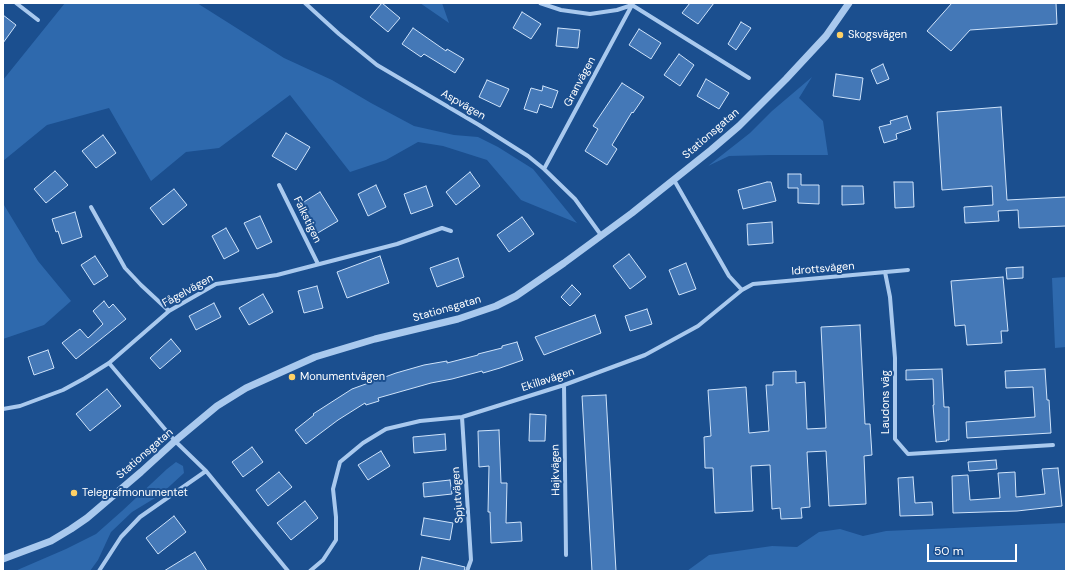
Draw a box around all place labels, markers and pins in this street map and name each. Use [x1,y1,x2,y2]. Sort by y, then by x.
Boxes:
place label: Skogsvägen [848,28,907,42]
marker: Skogsvägen [835,30,845,40]
place label: Monumentvägen [300,370,385,384]
marker: Monumentvägen [287,372,297,382]
place label: Telegrafmonumentet [82,486,188,500]
marker: Telegrafmonumentet [69,488,79,498]

